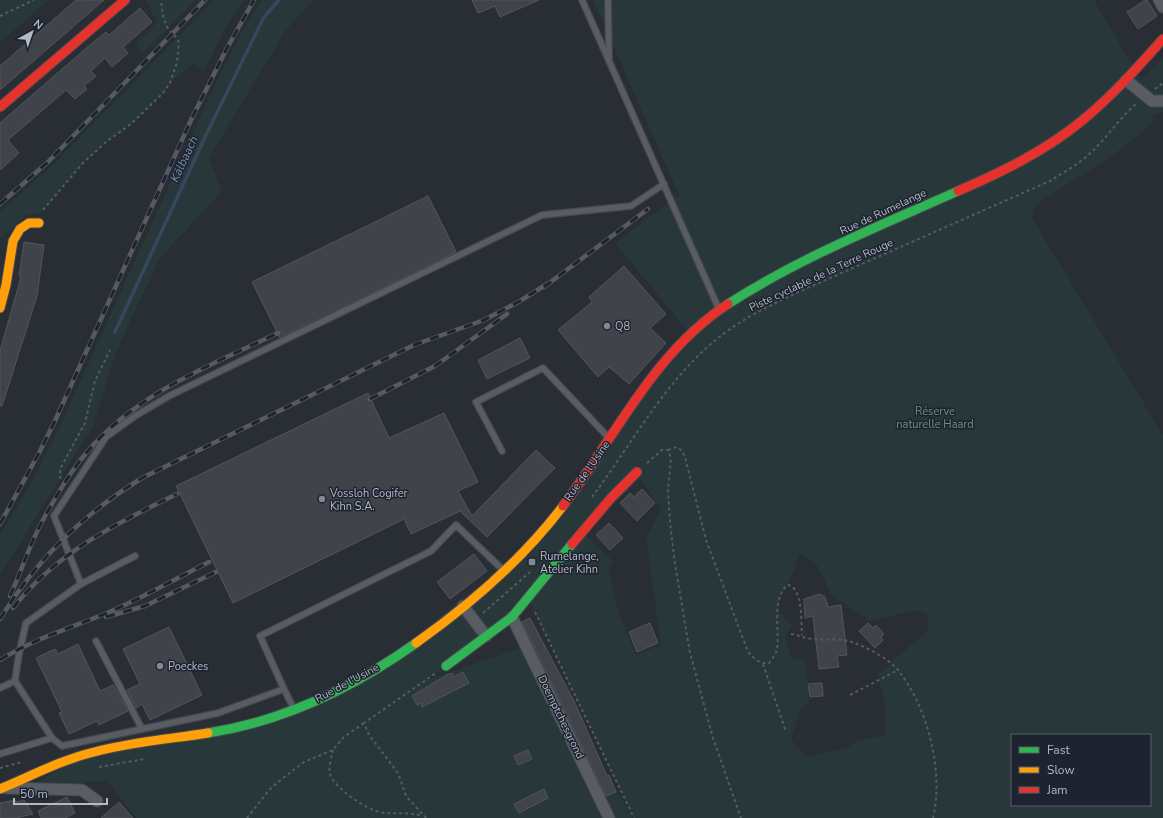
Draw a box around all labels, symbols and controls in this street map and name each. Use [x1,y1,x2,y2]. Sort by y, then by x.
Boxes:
north arrow [12,12,52,52]
text: N [30,16,46,33]
water label: Kälbaach [166,133,202,185]
street label: Rue de Rumelange [837,185,929,239]
street label: Piste cyclable de la Terre Rouge [747,235,896,315]
place label: Q8 [615,319,630,334]
marker: Q8 [602,321,612,331]
park label: Réserve naturelle Haard [896,404,974,432]
street label: Rue de l'Usine [561,438,613,504]
place label: Vossloh Cogifer Kihn S.A. [329,486,408,514]
marker: Vossloh Cogifer Kihn S.A. [317,494,327,504]
place label: Rumelange, Atelier Kihn [540,549,599,577]
marker: Rumelange, Atelier Kihn [527,557,537,567]
place label: Poeckes [168,659,208,674]
street label: Rue de l'Usine [312,660,382,706]
marker: Poeckes [155,661,165,671]
street label: Doemptchesgrond [534,673,588,761]
legend [1011,734,1151,806]
text: Fast [1047,742,1070,758]
text: Slow [1047,762,1075,778]
scale bar [14,780,107,806]
text: Jam [1046,782,1068,798]
text: 50 m [20,786,48,802]

